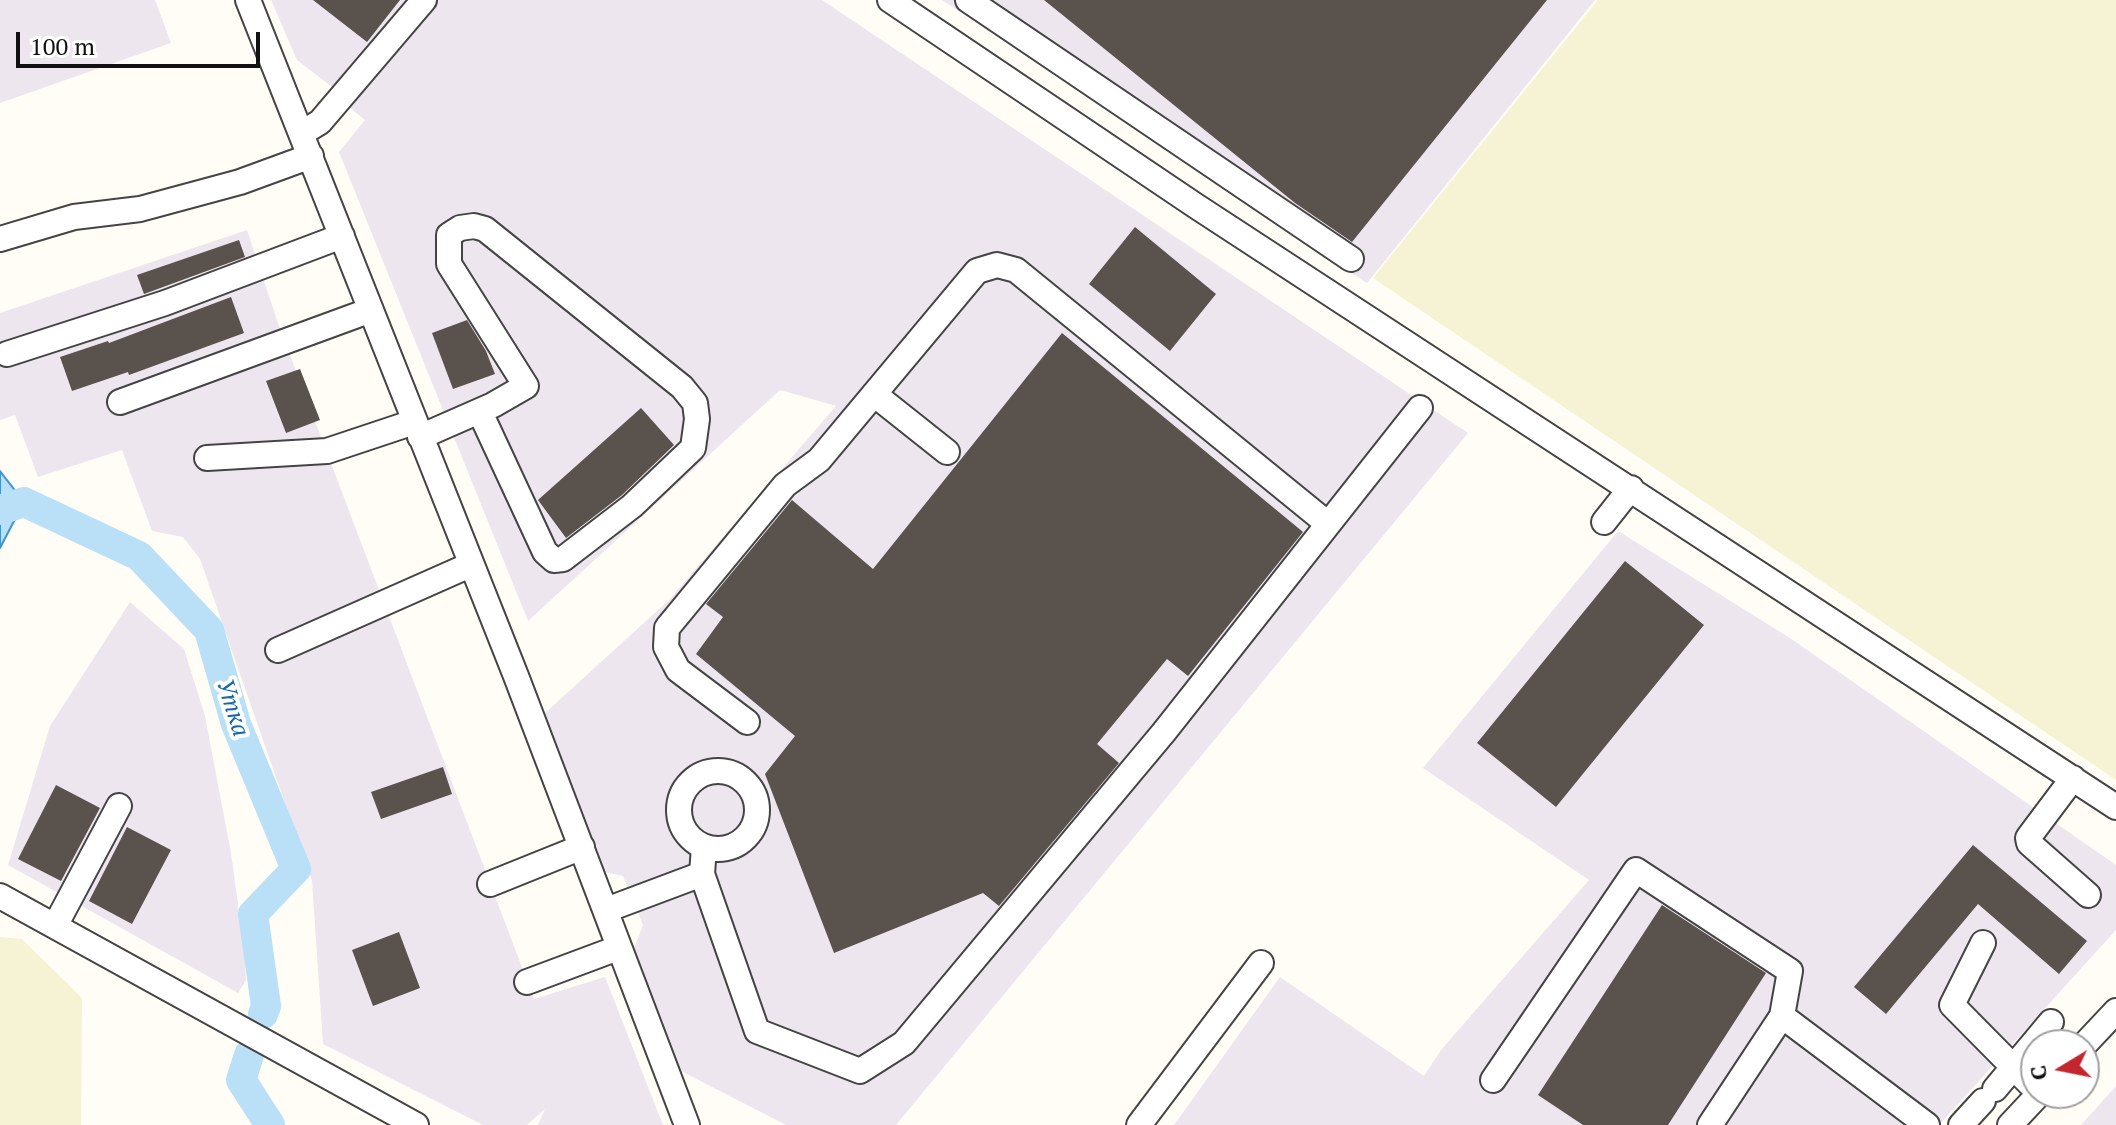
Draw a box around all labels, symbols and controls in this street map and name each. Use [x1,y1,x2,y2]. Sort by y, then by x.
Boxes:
scale bar [20,16,264,66]
text: 100 m [30,30,95,62]
water label: Утка [209,676,255,740]
north arrow [2020,1029,2100,1109]
text: С [2022,1063,2053,1083]

